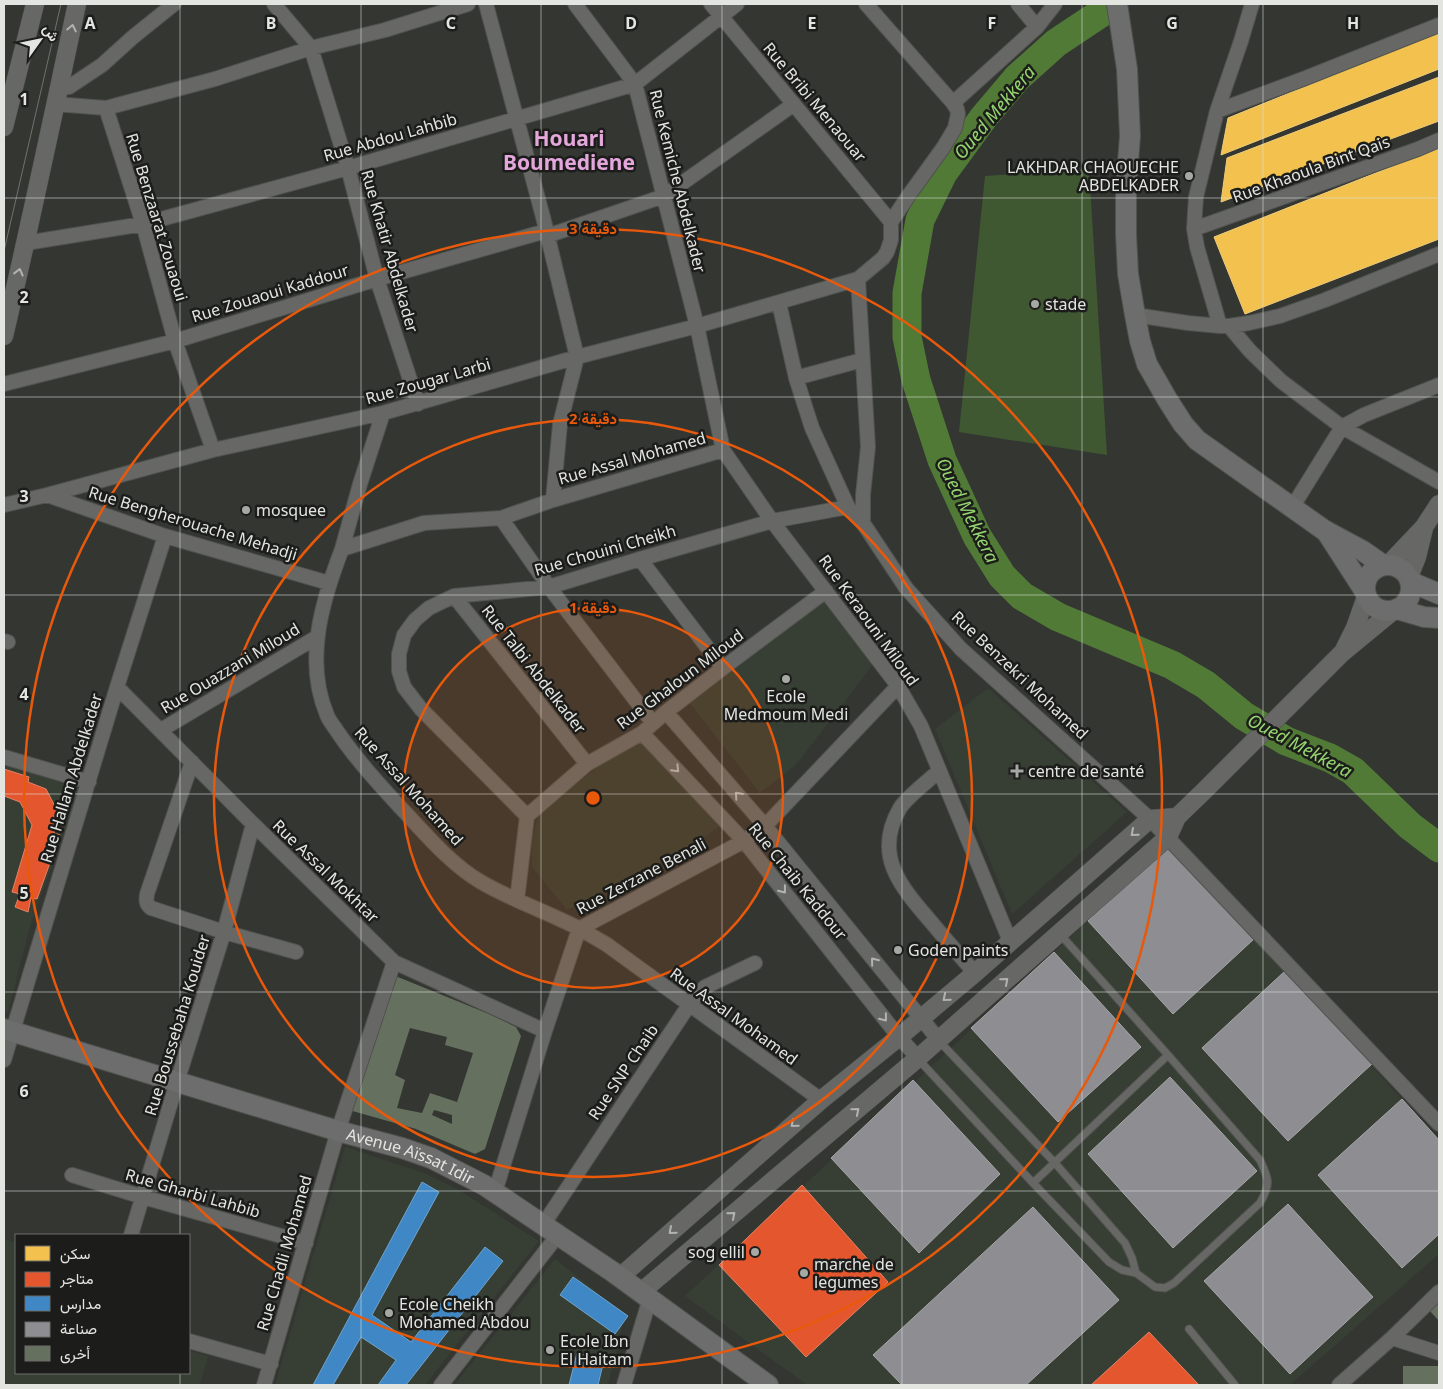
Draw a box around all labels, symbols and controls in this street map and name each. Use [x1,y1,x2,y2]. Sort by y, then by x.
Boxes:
text: A [84,12,96,34]
text: B [266,12,276,34]
text: C [446,12,456,34]
text: D [625,12,637,34]
text: E [808,12,817,34]
text: F [988,12,996,34]
text: G [1166,12,1178,34]
text: H [1347,12,1359,34]
north arrow [15,15,65,65]
text: ش [39,20,64,45]
one-way arrow [66,23,77,32]
street label: Rue Bribi Menaouar [758,38,872,167]
water label: Oued Mekkera [948,60,1040,164]
street label: Rue Kemiche Abdelkader [645,87,711,275]
text: 1 [19,88,29,110]
street label: Rue Abdou Lahbib [321,107,459,167]
district label: Houari Boumediene [503,124,635,176]
street label: Rue Benzaarat Zouaoui [121,130,193,304]
street label: Rue Khaoula Bint Qais [1229,130,1393,208]
place label: LAKHDAR CHAOUECHE ABDELKADER [1007,156,1179,196]
street label: Rue Khatir Abdelkader [356,167,424,335]
marker: LAKHDAR CHAOUECHE ABDELKADER [1183,170,1195,182]
text: 3 دقيقة [569,218,617,238]
street label: Rue Zouaoui Kaddour [189,258,352,327]
one-way arrow [13,267,24,276]
text: 2 [19,286,29,308]
place label: stade [1045,293,1086,315]
marker: stade [1029,298,1041,310]
street label: Rue Zougar Larbi [363,353,493,409]
text: 2 دقيقة [569,408,617,428]
street label: Rue Assal Mohamed [556,426,708,490]
water label: Oued Mekkera [931,453,1005,567]
street label: Rue Bengherouache Mehadji [86,481,300,565]
text: 3 [19,485,29,507]
place label: mosquee [256,499,326,521]
marker: mosquee [240,504,252,516]
street label: Rue Chouini Cheikh [532,519,678,581]
street label: Rue Keraouni Miloud [814,550,924,690]
text: 1 دقيقة [569,597,617,617]
street label: Rue Talbi Abdelkader [477,600,592,738]
street label: Rue Benzekri Mohamed [947,606,1093,744]
street label: Rue Ouazzani Miloud [156,618,304,718]
street label: Rue Ghaloun Miloud [612,624,748,734]
marker: Ecole Medmoum Medi [780,673,792,685]
text: 4 [19,683,29,705]
place label: Ecole Medmoum Medi [724,685,848,725]
street label: Rue Hallam Abdelkader [35,690,107,865]
water label: Oued Mekkera [1244,707,1356,783]
street label: Rue Assal Mohamed [350,722,468,850]
place label: centre de santé [1028,760,1144,782]
one-way arrow [670,763,679,772]
marker: centre de santé [1010,764,1024,778]
centre of rings [584,789,602,807]
one-way arrow [735,791,744,800]
street label: Rue Assal Mokhtar [268,815,384,928]
street label: Rue Chaib Kaddour [744,818,852,945]
one-way arrow [1130,827,1139,836]
street label: Rue Zerzane Benali [572,833,710,919]
text: 5 [19,882,29,904]
one-way arrow [778,884,786,893]
street label: Rue Boussebaha Kouider [139,931,215,1118]
place label: Goden paints [908,939,1009,961]
marker: Goden paints [892,944,904,956]
one-way arrow [871,958,879,967]
street label: Rue Assal Mohamed [666,962,802,1070]
one-way arrow [999,978,1008,987]
one-way arrow [942,992,951,1001]
one-way arrow [878,1012,886,1021]
street label: Rue SNP Chaib [583,1020,663,1124]
text: 6 [19,1080,29,1102]
one-way arrow [850,1108,859,1116]
one-way arrow [790,1118,799,1127]
street label: Avenue Aïssat Idir [344,1123,479,1190]
street label: Rue Gharbi Lahbib [123,1163,263,1223]
street label: Rue Chadli Mohamed [251,1173,317,1333]
one-way arrow [726,1212,735,1221]
one-way arrow [668,1225,677,1234]
legend [15,1234,190,1374]
place label: sog ellil [688,1241,745,1263]
text: سكن [60,1243,90,1264]
marker: sog ellil [749,1246,761,1258]
place label: marche de legumes [814,1253,894,1293]
marker: marche de legumes [798,1267,810,1279]
text: متاجر [59,1268,94,1288]
text: مدارس [60,1293,101,1314]
place label: Ecole Cheikh Mohamed Abdou [399,1293,530,1333]
marker: Ecole Cheikh Mohamed Abdou [383,1307,395,1319]
text: صناعة [60,1318,97,1338]
place label: Ecole Ibn El Haitam [560,1330,632,1370]
text: أخرى [60,1343,90,1364]
marker: Ecole Ibn El Haitam [544,1344,556,1356]

